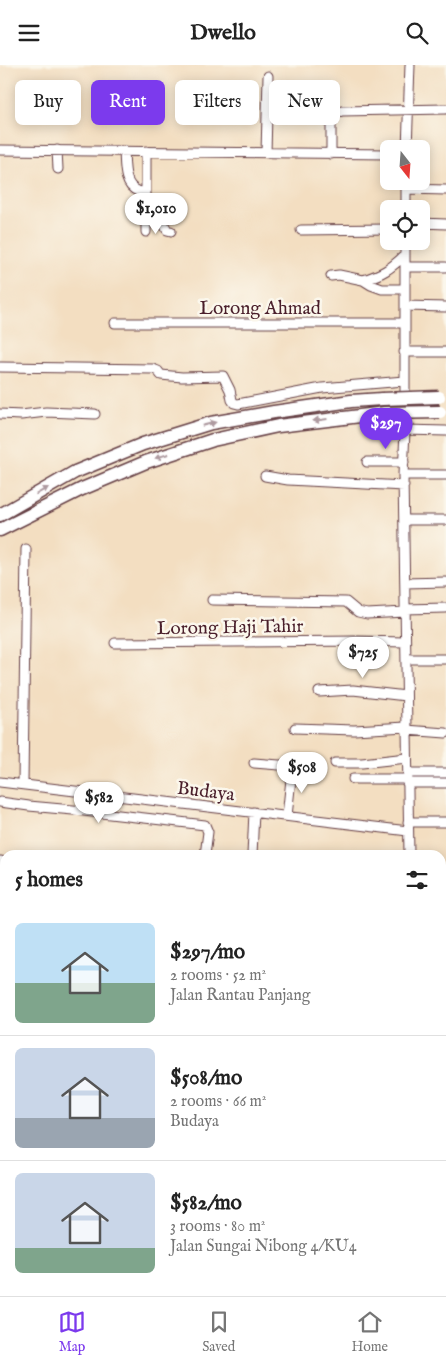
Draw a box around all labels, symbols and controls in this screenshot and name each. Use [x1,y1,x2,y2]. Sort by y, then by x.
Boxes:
icon: menu [15,19,43,47]
text: Dwello [190,19,256,47]
icon: search [403,19,431,47]
chip: Buy [15,80,81,125]
chip: Rent [91,80,165,125]
chip: Filters [175,80,259,125]
chip: New [269,80,340,125]
north arrow [380,140,430,190]
map controls [380,140,430,250]
pin: $1,010 [115,193,197,235]
text: $1,010 [136,199,176,219]
button: locate [380,200,430,250]
street label: Lorong Ahmad [199,297,322,321]
pin: $297 [356,407,416,450]
text: $297 [371,414,401,434]
one-way arrow [311,417,327,425]
one-way arrow [201,420,216,428]
one-way arrow [154,453,169,461]
one-way arrow [35,487,50,495]
street label: Lorong Haji Tahir [157,615,304,641]
pin: $725 [333,637,393,679]
text: $725 [348,643,378,663]
pin: $508 [272,751,332,794]
text: $508 [288,758,316,778]
street label: Budaya [176,777,237,808]
pin: $582 [69,781,129,824]
text: $582 [85,788,113,808]
icon: filters [403,866,431,894]
text: 5 homes [15,867,83,894]
text: $297/mo [170,939,245,966]
icon: home [55,943,115,1003]
text: 2 rooms · 52 m² [170,966,266,986]
text: Jalan Rantau Panjang [170,986,310,1006]
text: $508/mo [170,1065,242,1092]
icon: home [55,1068,115,1128]
text: 2 rooms · 66 m² [170,1092,266,1112]
text: Budaya [170,1112,219,1132]
text: $582/mo [170,1190,242,1217]
icon: home [55,1193,115,1253]
text: 3 rooms · 80 m² [170,1217,266,1237]
text: Jalan Sungai Nibong 4/KU4 [170,1237,357,1257]
tab: Map [58,1308,86,1356]
tab: Saved [202,1308,235,1356]
tab: Home [351,1308,388,1356]

